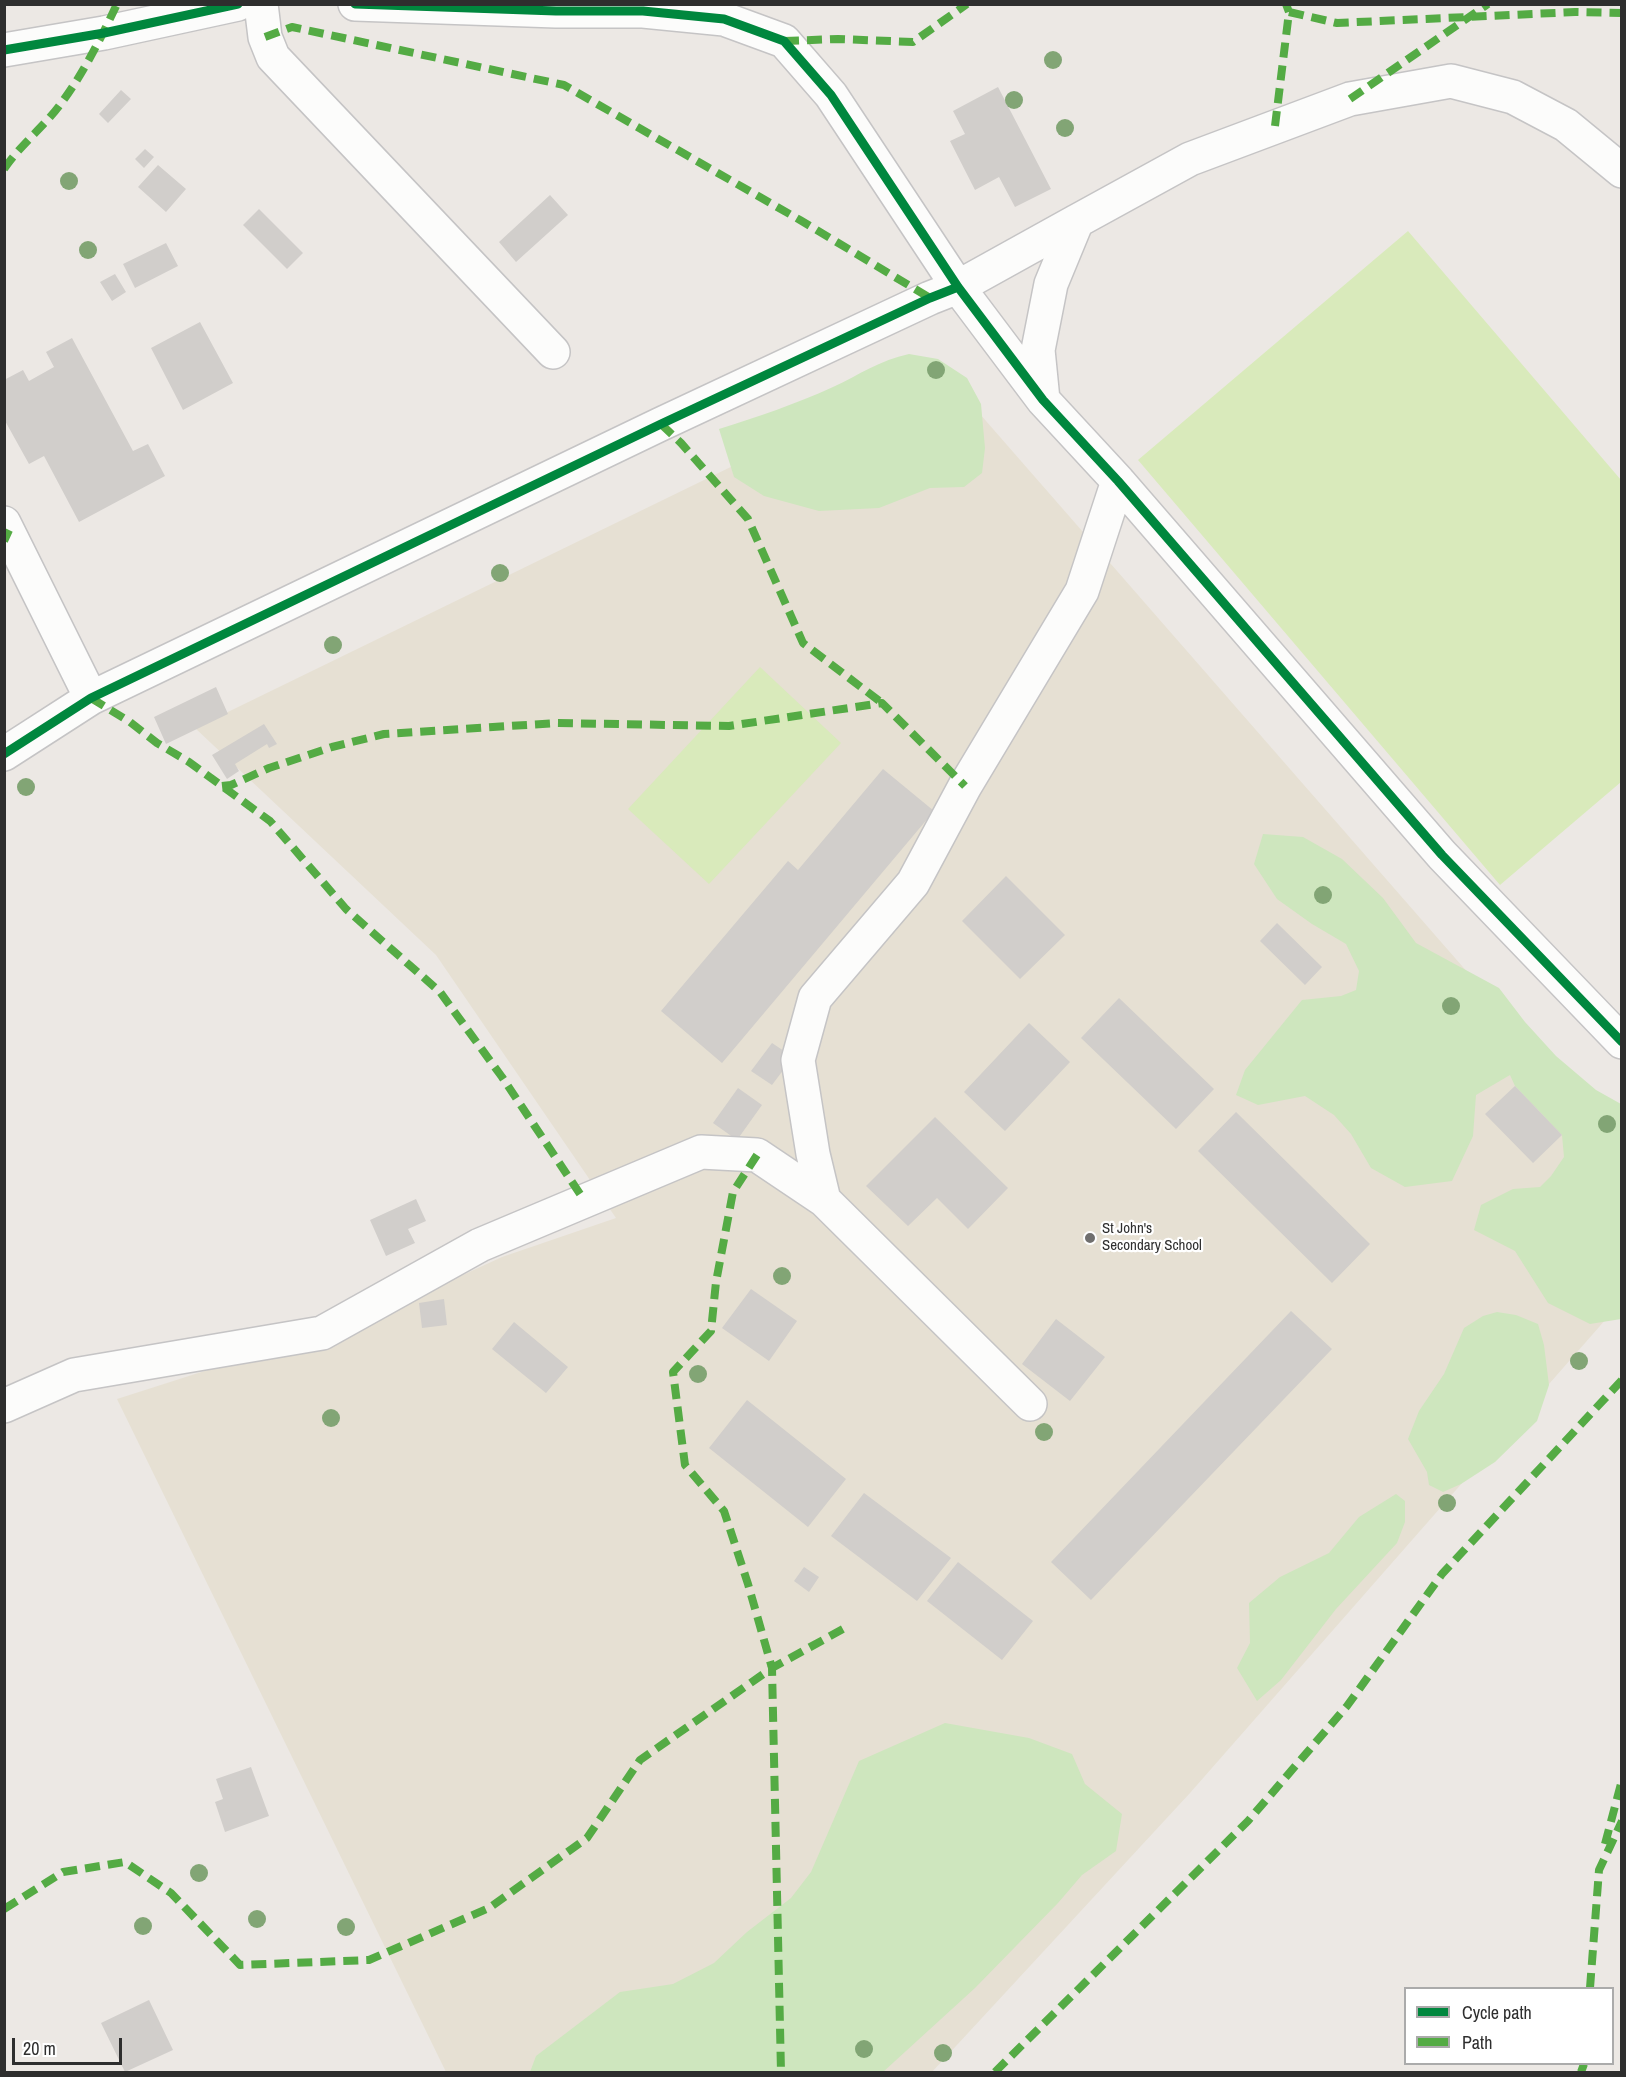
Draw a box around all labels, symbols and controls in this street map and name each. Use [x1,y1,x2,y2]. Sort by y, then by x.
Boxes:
place label: St John's Secondary School [1102,1220,1202,1255]
marker: St John's Secondary School [1083,1231,1097,1245]
legend [1404,1987,1614,2065]
text: Cycle path [1462,2000,1532,2025]
scale bar [15,2026,124,2064]
text: Path [1462,2030,1492,2055]
text: 20 m [23,2036,56,2061]

